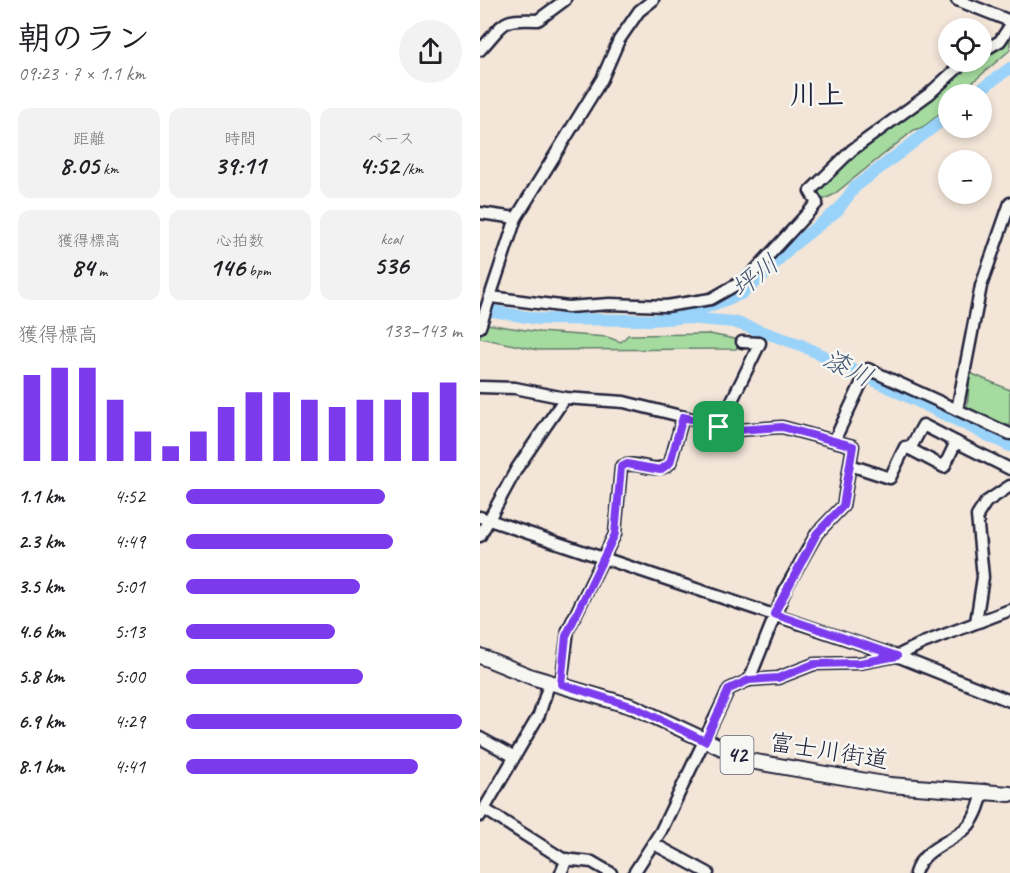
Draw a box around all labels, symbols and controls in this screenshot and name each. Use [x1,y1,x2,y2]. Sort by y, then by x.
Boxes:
text: 朝のラン [18,17,150,59]
map controls [938,18,992,204]
button: locate [938,18,992,72]
button: share [399,20,462,83]
text: 09:23 · 7 × 1.1 km [18,61,145,86]
district label: 川上 [790,78,844,112]
button: + [938,84,992,138]
text: 距離 [73,129,105,149]
text: 時間 [224,129,256,149]
text: ペース [367,129,415,149]
text: 8.05 [59,149,99,182]
text: 39:11 [214,149,266,182]
text: 4:52 [359,149,399,182]
button: − [938,150,992,204]
text: km [99,159,119,179]
text: /km [399,159,423,179]
text: kcal [380,229,402,249]
text: 獲得標高 [57,231,121,251]
text: 心拍数 [216,231,264,251]
water label: 坪川 [724,247,786,305]
text: 536 [373,249,409,282]
text: 84 [71,251,94,284]
text: 146 [209,251,245,284]
text: m [94,261,107,281]
text: bpm [245,261,271,281]
text: 133–143 m [383,318,462,343]
text: 獲得標高 [18,322,98,347]
water label: 漆川 [817,342,879,394]
pin [693,401,744,452]
icon: arrive [702,410,735,443]
text: 1.1 km [18,484,65,509]
text: 4:52 [114,484,145,509]
text: 2.3 km [18,529,65,554]
text: 4:49 [114,529,145,554]
text: 3.5 km [18,574,64,599]
text: 5:01 [114,574,145,599]
text: 4.6 km [18,619,65,644]
text: 5:13 [114,619,145,644]
text: 5.8 km [18,664,64,689]
text: 5:00 [114,664,145,689]
text: 6.9 km [18,709,65,734]
text: 4:29 [114,709,145,734]
street label: 富士川街道 [767,727,891,775]
road number: 42 [720,736,754,774]
text: 8.1 km [18,754,65,779]
text: 4:41 [114,754,145,779]

